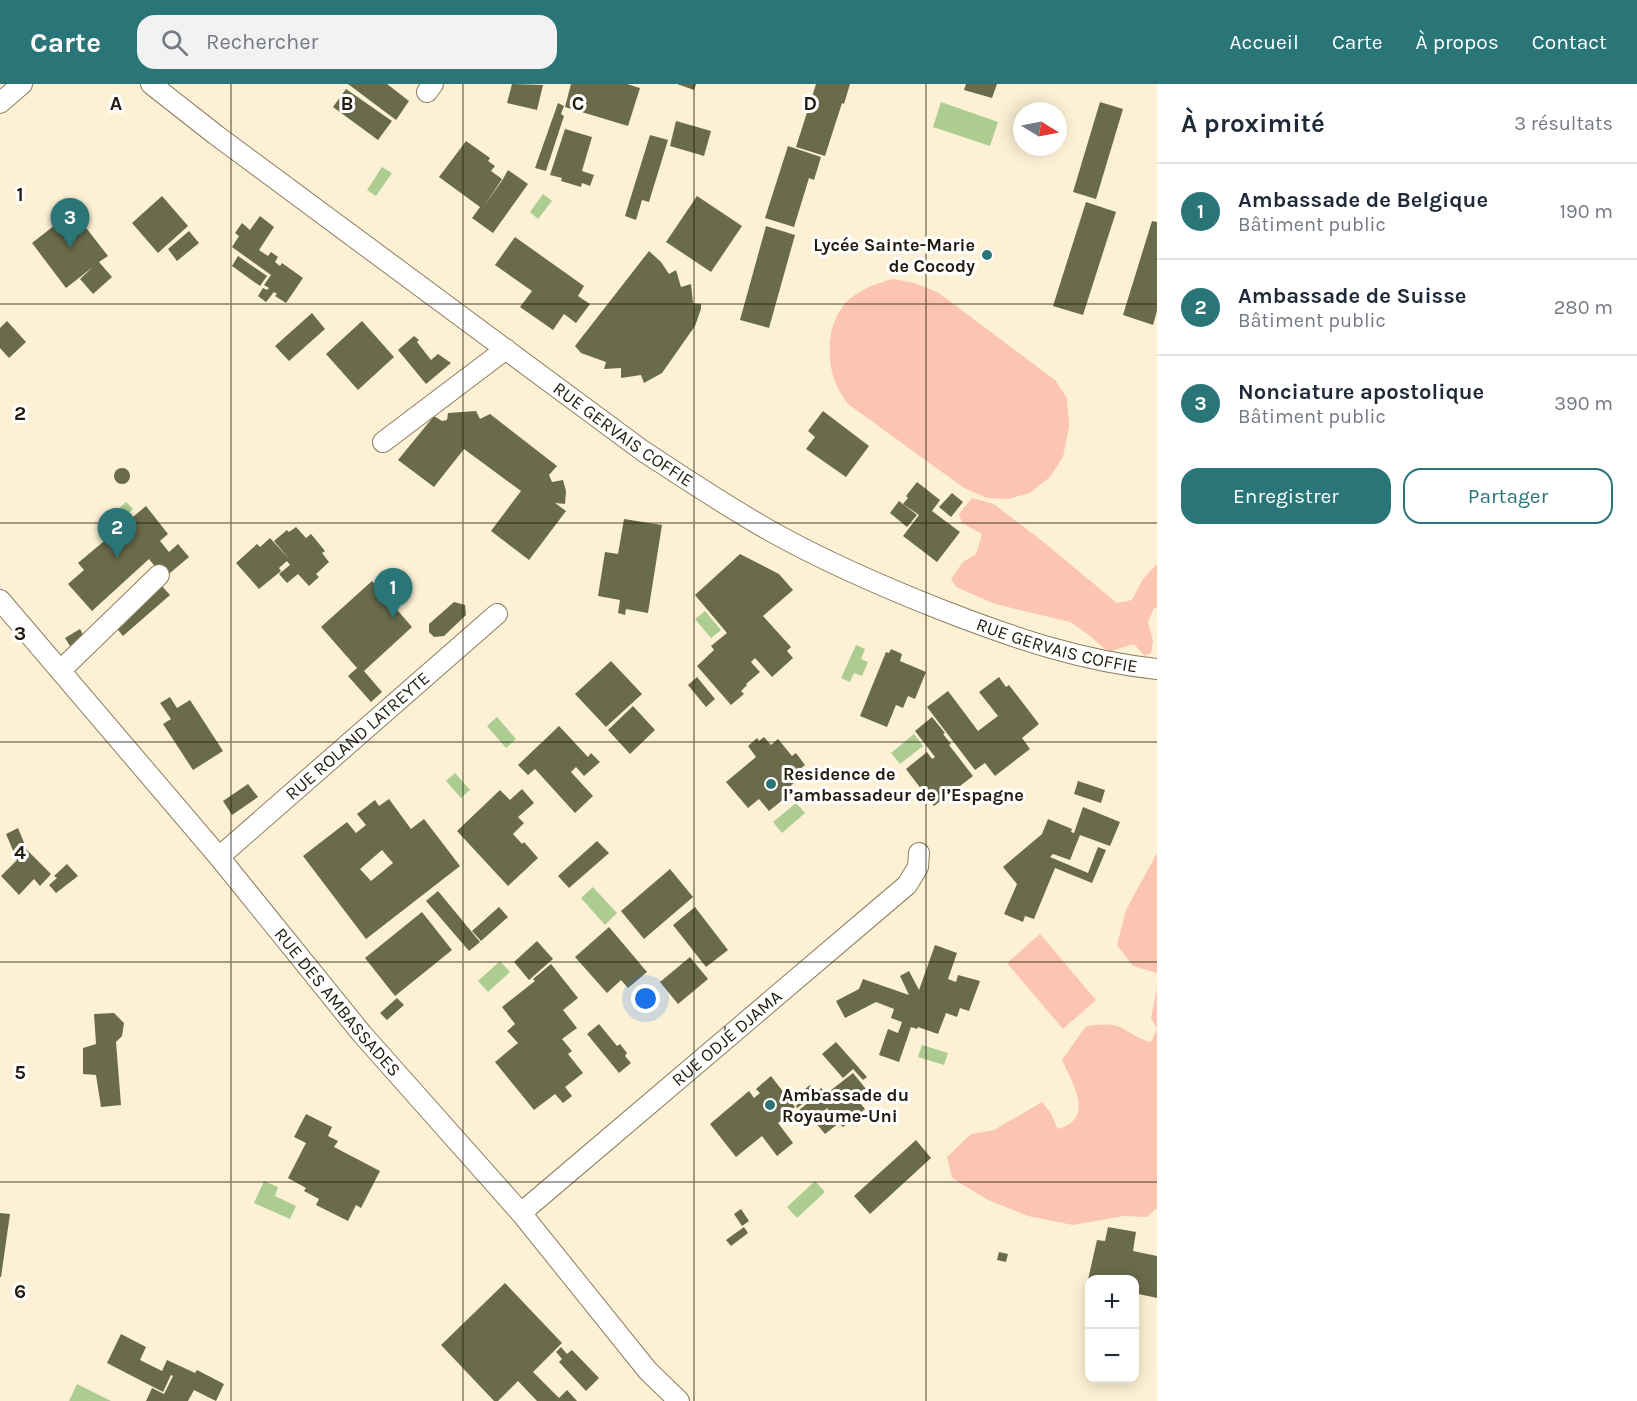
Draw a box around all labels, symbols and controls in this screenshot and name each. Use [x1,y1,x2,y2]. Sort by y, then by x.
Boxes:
search box [137,15,557,69]
text: Carte [30,26,101,59]
icon: search [158,26,191,59]
text: Rechercher [206,29,319,55]
text: Accueil [1230,30,1299,54]
text: Carte [1332,30,1383,54]
text: À propos [1416,30,1499,54]
text: Contact [1532,30,1607,54]
text: A [110,92,123,115]
text: B [341,92,353,115]
text: C [572,92,584,115]
text: D [803,92,817,115]
north arrow [1013,102,1067,156]
text: À proximité [1181,108,1325,139]
text: 3 résultats [1514,112,1613,135]
text: 1 [16,183,24,206]
text: Ambassade de Belgique [1238,187,1488,213]
pin: 3 [50,198,90,248]
text: 1 [1197,200,1204,223]
text: 190 m [1559,200,1613,223]
text: Bâtiment public [1238,213,1386,236]
place label: Lycée Sainte-Marie de Cocody [813,234,975,277]
marker: Lycée Sainte-Marie de Cocody [980,248,994,262]
text: Ambassade de Suisse [1238,283,1466,309]
text: 2 [1194,296,1207,319]
text: 280 m [1554,296,1613,319]
text: Bâtiment public [1238,309,1386,332]
street label: RUE GERVAIS COFFIE [549,377,697,492]
text: Nonciature apostolique [1238,379,1484,405]
text: 3 [1194,392,1207,415]
text: 390 m [1554,392,1613,415]
text: 2 [14,402,26,425]
text: Bâtiment public [1238,405,1386,428]
button: Enregistrer [1181,468,1391,524]
button: Partager [1403,468,1613,524]
pin: 2 [98,508,136,558]
pin: 1 [374,568,412,618]
street label: RUE GERVAIS COFFIE [973,613,1139,677]
text: 3 [14,622,26,645]
street label: RUE ROLAND LATREYTE [281,667,434,805]
place label: Residence de l’ambassadeur de l’Espagne [783,763,1024,806]
marker: Residence de l’ambassadeur de l’Espagne [764,777,778,791]
text: 4 [14,841,26,864]
street label: RUE DES AMBASSADES [270,923,405,1081]
your location [631,984,660,1013]
street label: RUE ODJÉ DJAMA [667,985,786,1091]
text: 5 [14,1061,26,1084]
place label: Ambassade du Royaume-Uni [782,1084,909,1127]
marker: Ambassade du Royaume-Uni [763,1098,777,1112]
map controls [1085,1275,1139,1383]
button: + [1085,1275,1139,1329]
text: 6 [14,1280,26,1303]
button: − [1085,1329,1139,1383]

